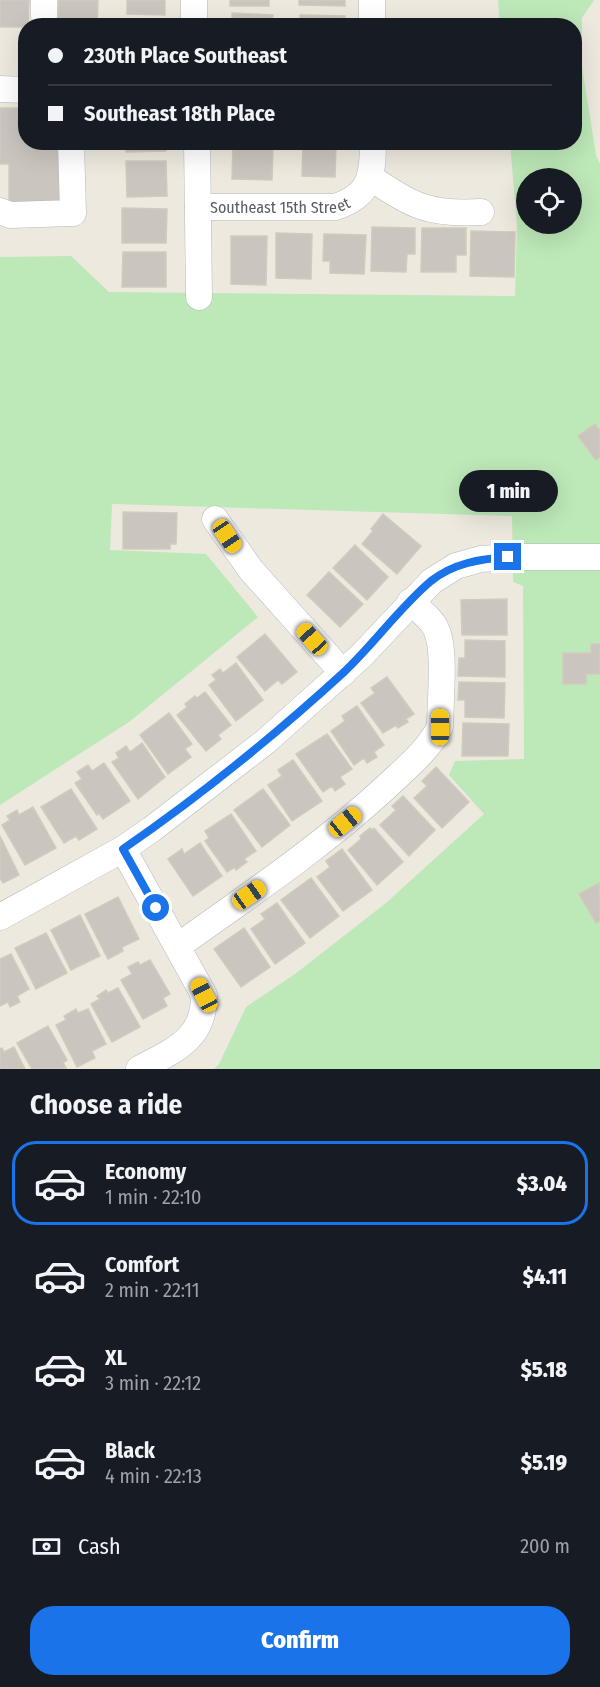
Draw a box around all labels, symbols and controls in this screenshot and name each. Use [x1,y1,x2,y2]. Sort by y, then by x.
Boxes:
text: 230th Place Southeast [84,42,287,69]
text: Southeast 18th Place [84,100,275,127]
map controls [516,168,582,234]
button: locate [516,168,582,234]
street label: Southeast 15th Street [210,193,354,217]
callout: 1 min [458,470,558,512]
text: 1 min [487,479,530,503]
car [209,516,245,556]
route end [494,543,521,570]
car [293,620,331,658]
car [431,709,449,745]
car [325,804,365,840]
car [229,877,269,913]
route start [142,894,169,921]
car [188,975,220,1015]
text: Choose a ride [30,1089,182,1121]
icon: car [33,1156,87,1210]
text: Economy [105,1158,186,1185]
text: $3.04 [517,1170,567,1197]
text: 1 min · 22:10 [105,1185,201,1209]
icon: car [33,1249,87,1303]
text: Comfort [105,1251,179,1278]
text: $4.11 [523,1263,567,1290]
text: 2 min · 22:11 [105,1278,200,1302]
icon: car [33,1342,87,1396]
text: XL [105,1344,127,1371]
text: $5.18 [521,1356,567,1383]
text: 3 min · 22:12 [105,1371,201,1395]
icon: car [33,1435,87,1489]
text: Black [105,1437,155,1464]
text: $5.19 [521,1449,567,1476]
text: 4 min · 22:13 [105,1464,202,1488]
icon: cash [30,1530,63,1563]
text: Cash [78,1533,121,1560]
text: 200 m [520,1534,570,1558]
button: Confirm [30,1606,570,1675]

